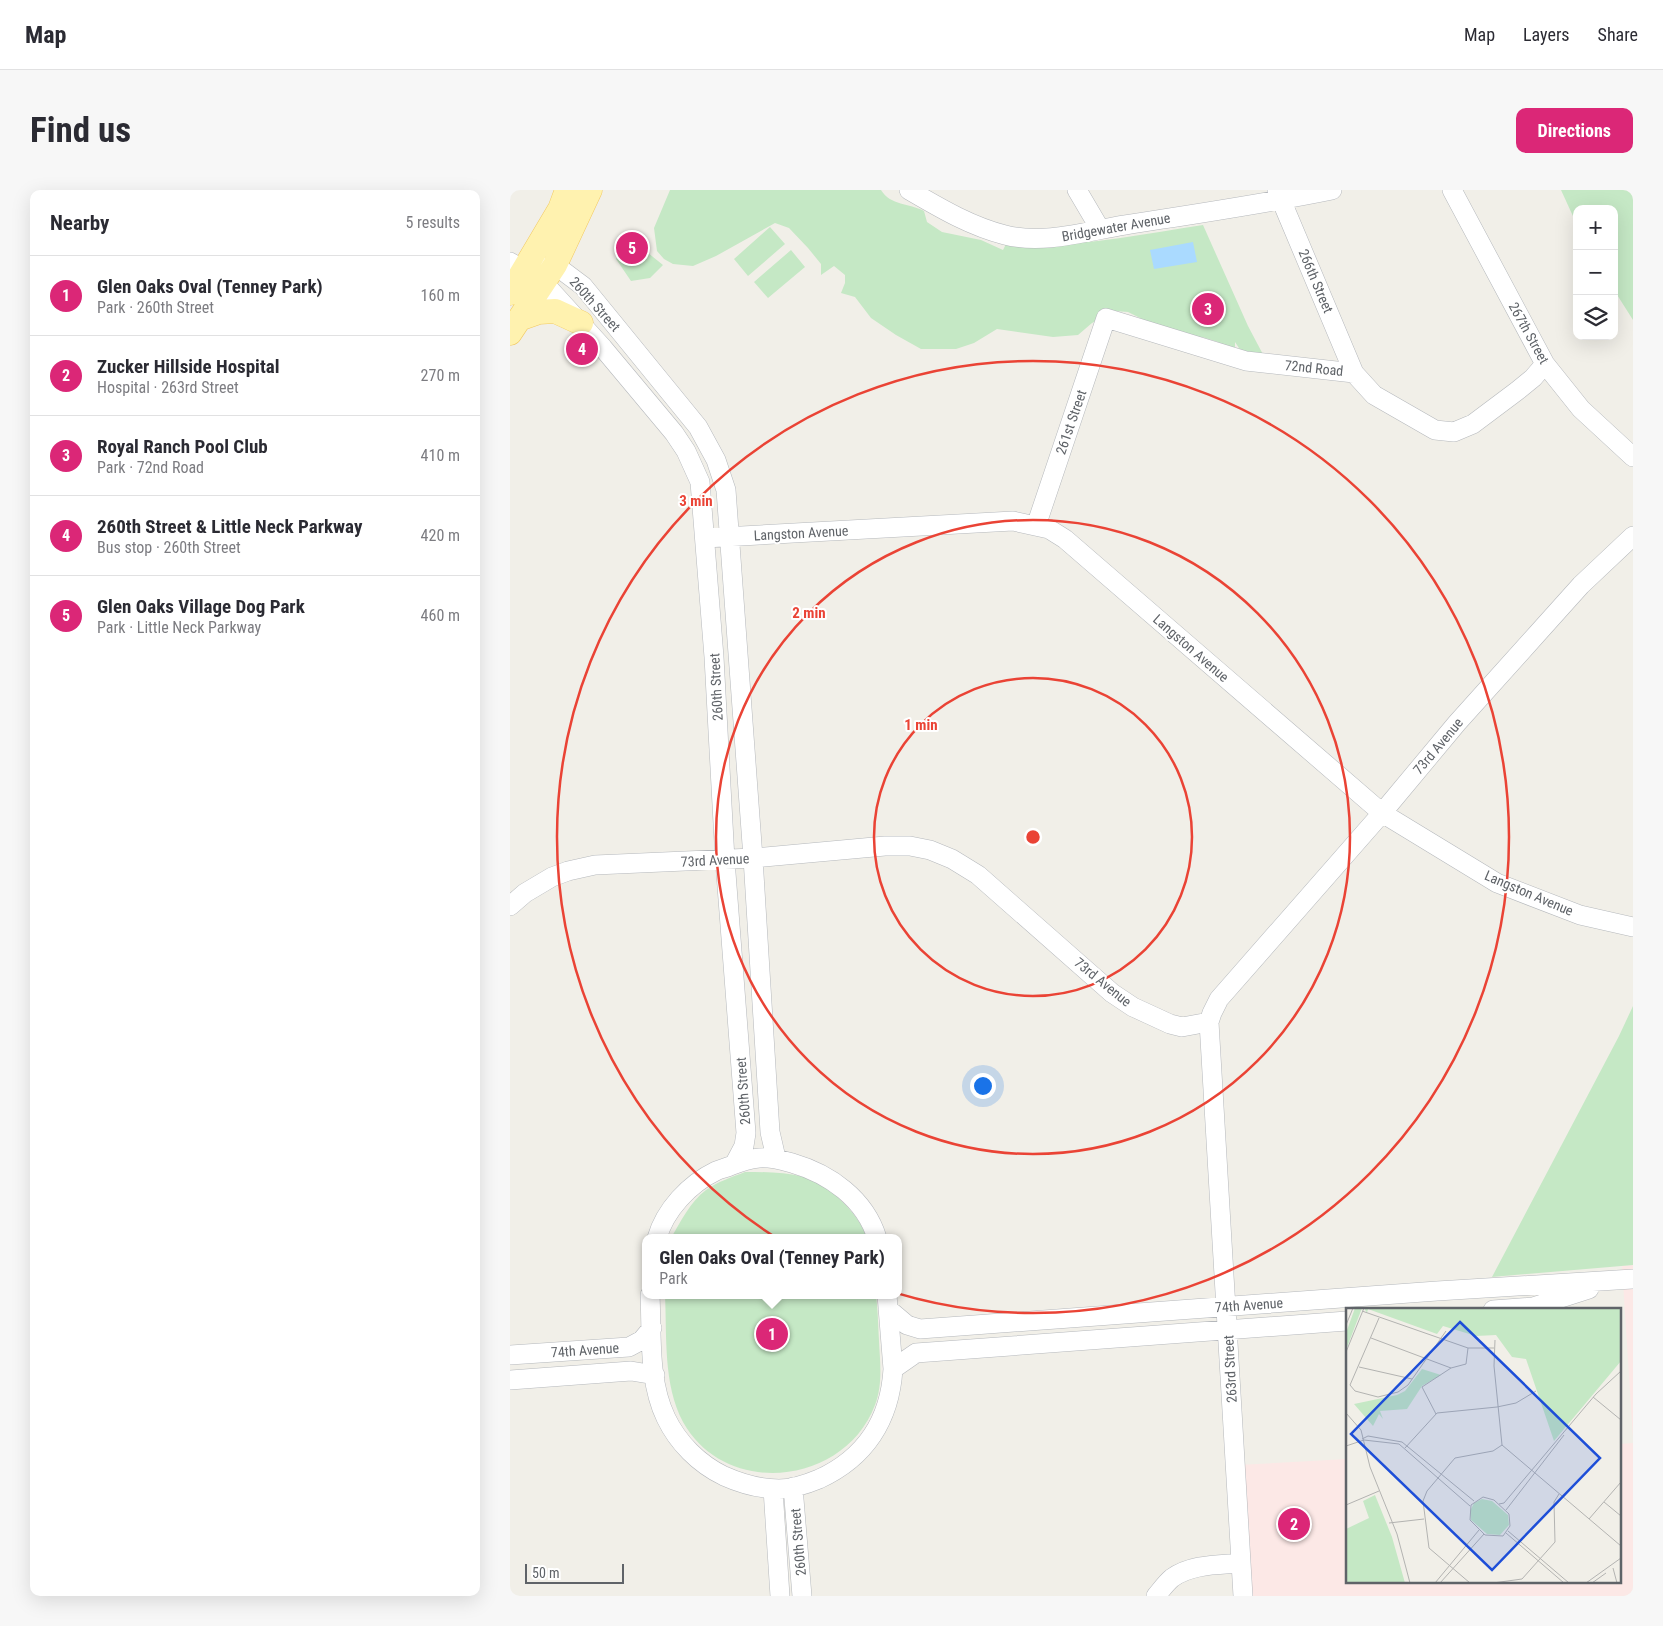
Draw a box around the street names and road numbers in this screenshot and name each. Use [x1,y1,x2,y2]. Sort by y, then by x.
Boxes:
street label: Bridgewater Avenue [1061,210,1172,244]
street label: 266th Street [1295,247,1337,315]
street label: 260th Street [566,274,624,334]
street label: 267th Street [1506,300,1552,366]
street label: 72nd Road [1284,357,1344,379]
street label: 261st Street [1052,388,1090,456]
street label: Langston Avenue [753,523,849,543]
street label: Langston Avenue [1150,611,1232,685]
street label: 260th Street [706,653,726,721]
street label: 73rd Avenue [1410,714,1466,777]
street label: 73rd Avenue [680,850,750,870]
street label: Langston Avenue [1482,867,1576,919]
street label: 73rd Avenue [1071,954,1135,1010]
street label: 260th Street [733,1057,753,1125]
street label: 74th Avenue [1214,1295,1284,1315]
street label: 263rd Street [1220,1335,1240,1403]
street label: 74th Avenue [550,1340,620,1360]
street label: 260th Street [787,1508,809,1576]

